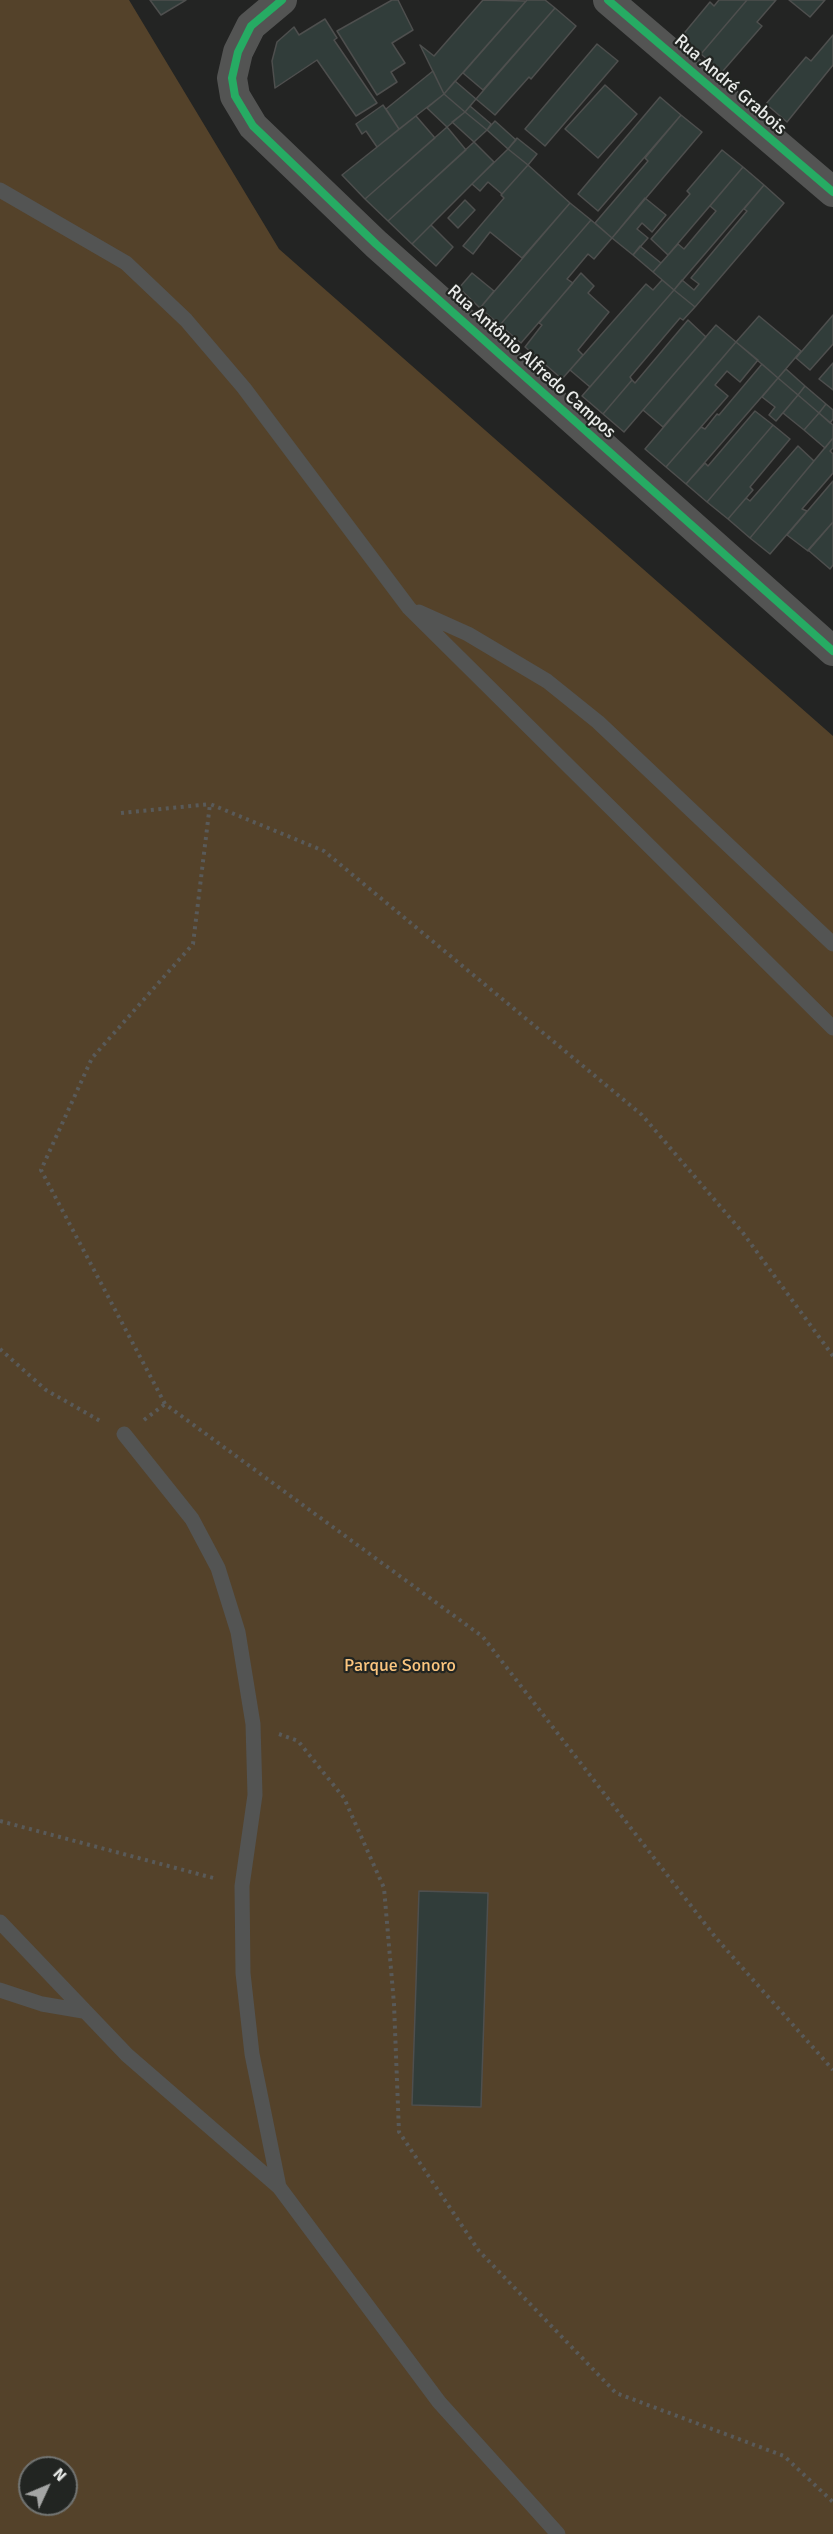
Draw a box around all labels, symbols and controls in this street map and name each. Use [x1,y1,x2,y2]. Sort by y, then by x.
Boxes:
street label: Rua André Grabois [669,30,791,140]
street label: Rua Antônio Alfredo Campos [442,281,620,443]
park label: Parque Sonoro [344,1655,456,1677]
north arrow [18,2456,78,2516]
text: N [48,2464,71,2486]

